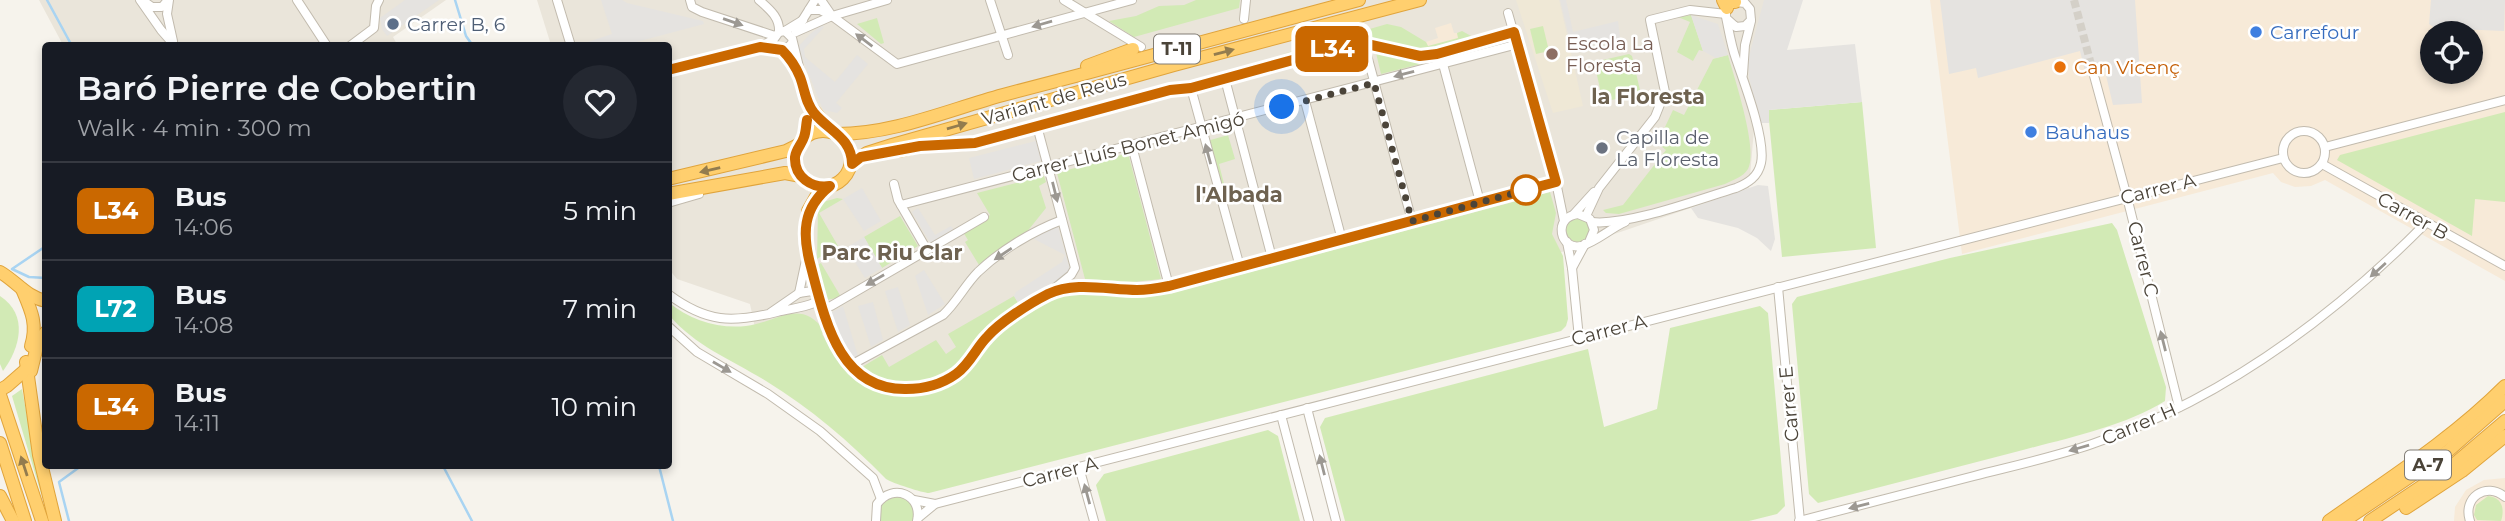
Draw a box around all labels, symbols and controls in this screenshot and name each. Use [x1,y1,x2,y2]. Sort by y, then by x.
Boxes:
place label: Carrer B, 6 [407,13,505,36]
marker: Carrer B, 6 [385,16,401,32]
one-way arrow [723,17,744,28]
one-way arrow [1031,20,1052,30]
place label: Carrefour [2270,21,2359,44]
map controls [2420,21,2483,84]
button: locate [2420,21,2483,84]
marker: Carrefour [2248,24,2264,40]
line badge: L34 [1292,26,1372,72]
place label: Escola La Floresta [1566,32,1654,77]
one-way arrow [855,33,874,47]
road number: T-11 [1154,34,1200,64]
text: L34 [1309,34,1355,63]
one-way arrow [1213,46,1235,57]
marker: Escola La Floresta [1544,46,1560,62]
place label: Can Vicenç [2074,56,2180,79]
marker: Can Vicenç [2052,59,2068,75]
button: heart [563,65,637,139]
street label: Variant de Reus [979,67,1129,131]
text: Baró Pierre de Cobertin [77,68,477,108]
one-way arrow [1394,70,1415,80]
district label: la Floresta [1591,84,1705,109]
your location [1264,89,1299,124]
street label: Carrer Lluís Bonet Amigó [1009,107,1247,187]
text: Walk · 4 min · 300 m [77,114,312,142]
one-way arrow [947,121,968,131]
place label: Bauhaus [2045,121,2129,144]
marker: Bauhaus [2023,124,2039,140]
place label: Capilla de La Floresta [1616,126,1719,171]
marker: Capilla de La Floresta [1594,140,1610,156]
one-way arrow [1203,143,1213,164]
one-way arrow [699,164,721,175]
street label: Carrer A [2118,168,2199,209]
unlabelled marker [1511,175,1541,205]
text: Bus [175,181,227,213]
one-way arrow [1050,181,1061,203]
district label: l'Albada [1195,182,1283,207]
street label: Carrer B [2373,187,2453,245]
text: 5 min [563,195,637,227]
text: L34 [93,196,138,225]
text: 14:06 [175,213,233,241]
street label: Carrer C [2123,219,2163,299]
district label: Parc Riu Clar [822,240,962,265]
one-way arrow [994,247,1013,260]
one-way arrow [2369,262,2386,278]
one-way arrow [865,274,884,286]
text: Bus [175,279,227,311]
text: 7 min [563,293,637,325]
text: L72 [94,294,137,323]
street label: Carrer A [1569,309,1650,350]
text: 14:08 [175,311,233,339]
one-way arrow [2157,329,2168,351]
one-way arrow [713,361,732,374]
street label: Carrer E [1774,365,1804,443]
text: Bus [175,377,227,409]
text: 10 min [551,391,637,423]
text: L34 [93,392,138,421]
street label: Carrer H [2098,398,2180,450]
text: 14:11 [175,409,220,437]
one-way arrow [2068,443,2089,453]
road number: A-7 [2405,450,2451,480]
street label: Carrer A [1020,451,1101,492]
one-way arrow [1316,454,1326,475]
one-way arrow [18,455,29,476]
one-way arrow [1081,483,1091,504]
one-way arrow [1848,501,1870,512]

